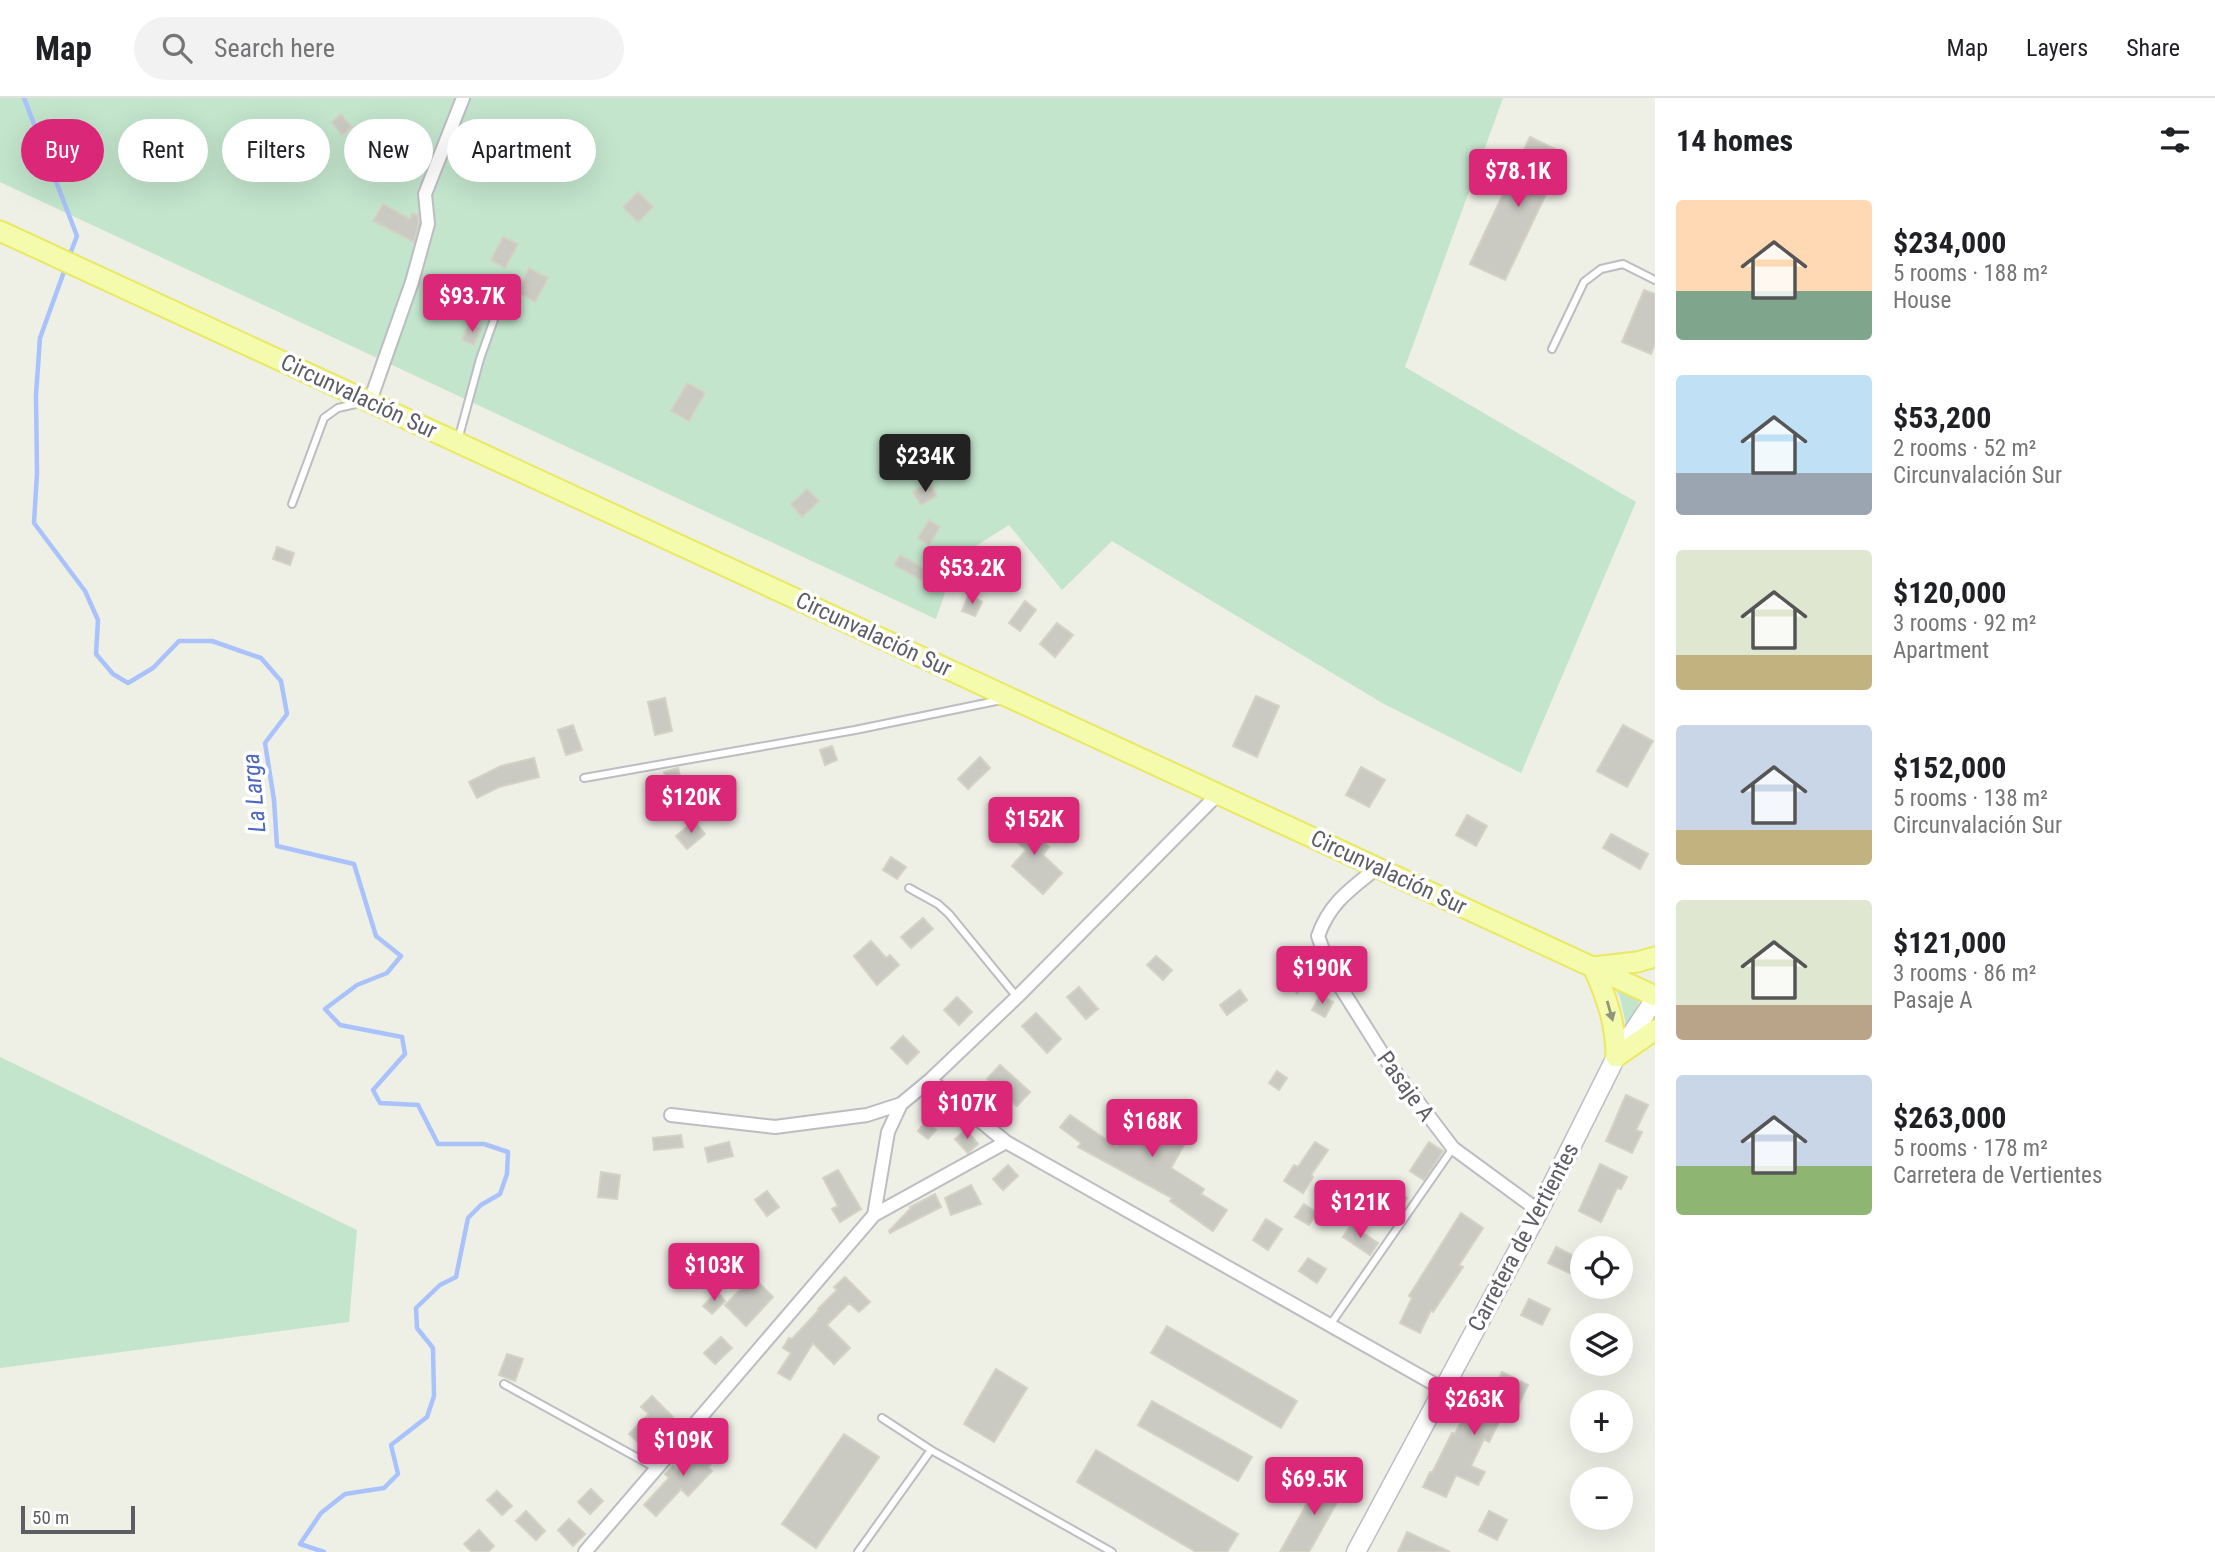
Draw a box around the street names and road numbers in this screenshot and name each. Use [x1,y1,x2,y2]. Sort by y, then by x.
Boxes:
street label: Circunvalación Sur [277,349,441,444]
street label: Circunvalación Sur [792,587,956,682]
street label: Circunvalación Sur [1307,825,1471,920]
street label: Pasaje A [1371,1046,1440,1126]
street label: Carretera de Vertientes [1462,1138,1585,1336]

